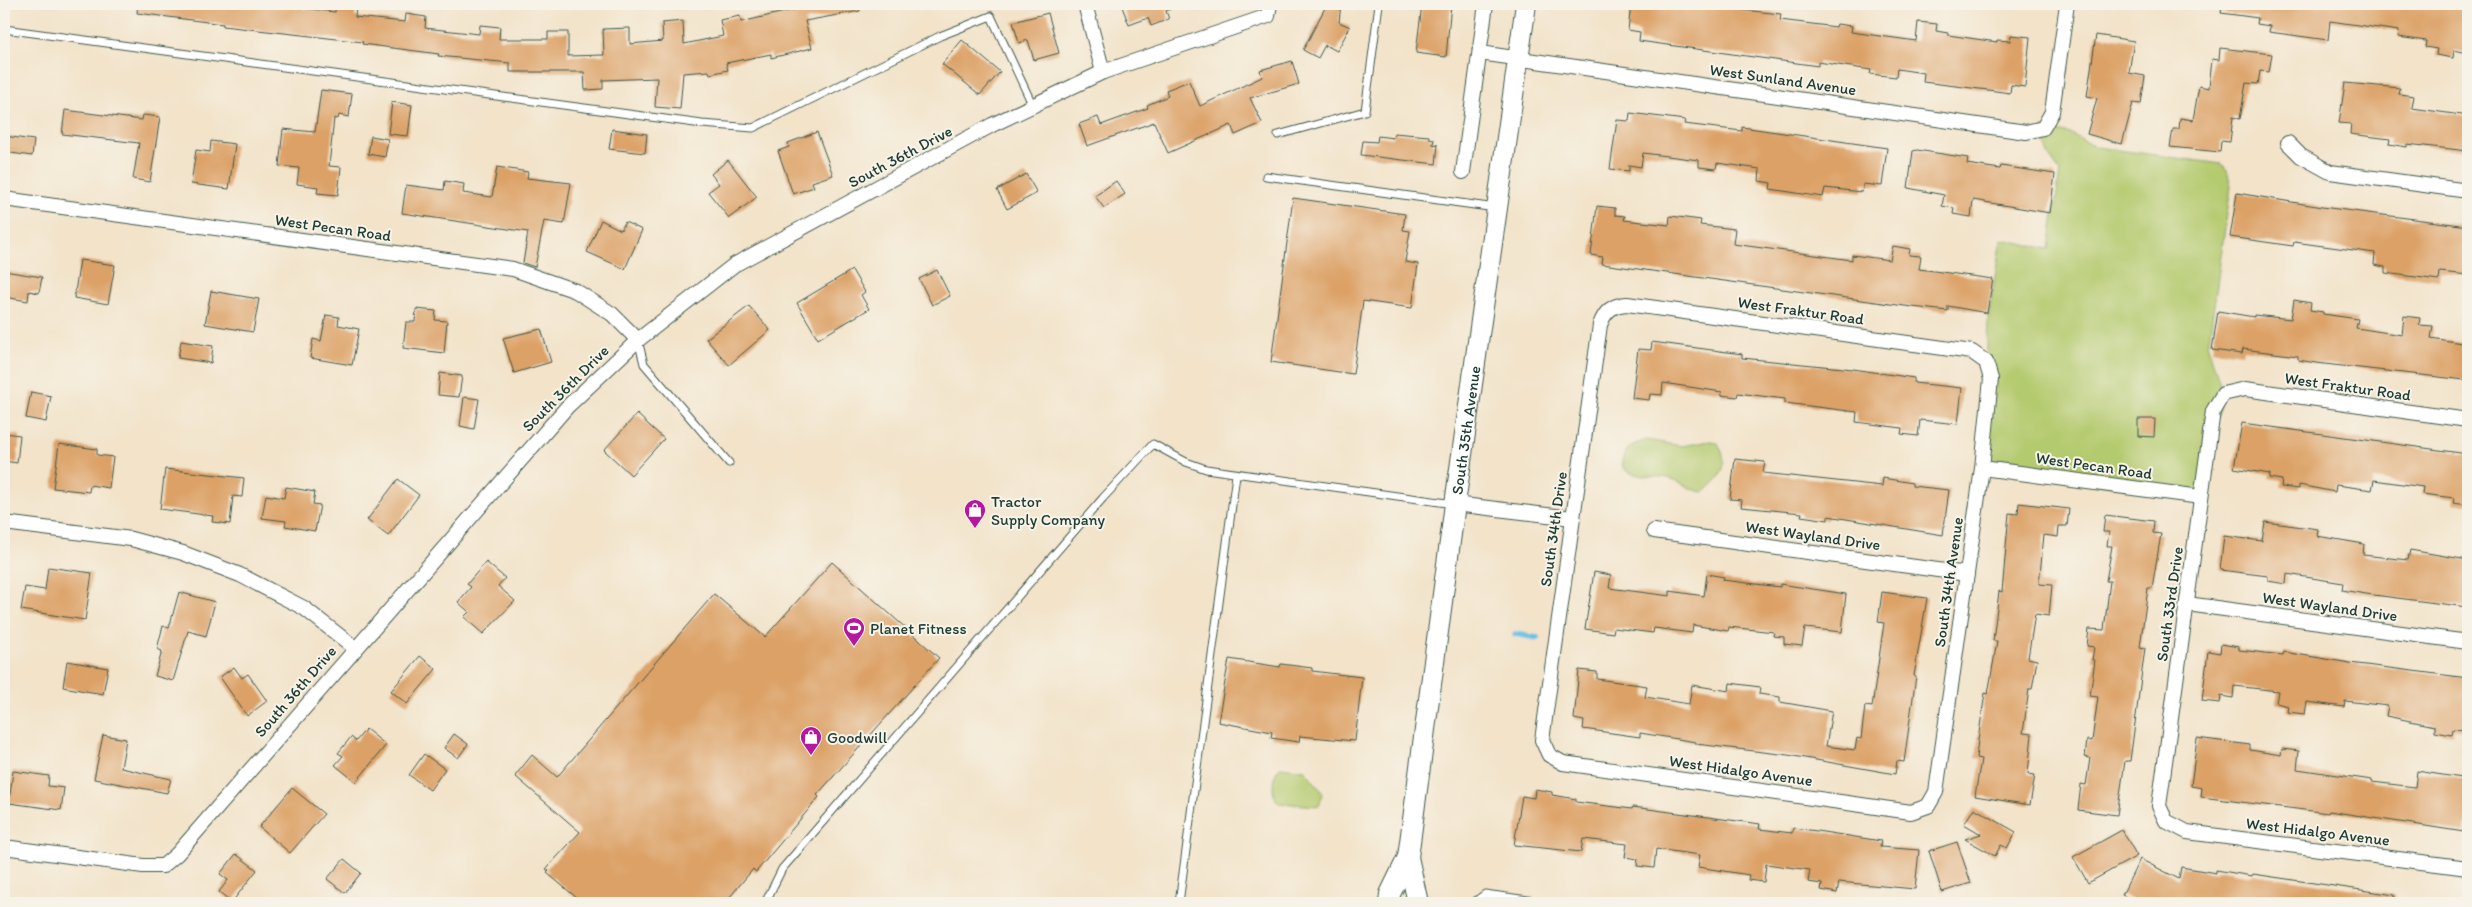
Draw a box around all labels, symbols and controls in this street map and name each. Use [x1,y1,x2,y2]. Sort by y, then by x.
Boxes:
street label: West Sunland Avenue [1708,60,1858,99]
street label: South 36th Drive [845,121,955,192]
street label: West Pecan Road [274,210,393,245]
street label: West Fraktur Road [1736,292,1866,329]
street label: South 36th Drive [518,341,613,436]
street label: South 35th Avenue [1447,364,1485,496]
street label: West Fraktur Road [2283,368,2413,405]
street label: West Pecan Road [2035,448,2154,483]
street label: South 34th Drive [1536,470,1571,588]
place label: Tractor Supply Company [991,492,1106,529]
shop icon: Tractor Supply Company [963,498,987,529]
street label: South 34th Avenue [1930,516,1967,648]
street label: West Wayland Drive [1744,517,1882,554]
street label: South 33rd Drive [2152,545,2187,663]
street label: West Wayland Drive [2261,588,2399,625]
sports icon: Planet Fitness [842,616,866,647]
place label: Planet Fitness [870,619,967,638]
street label: South 36th Drive [251,642,340,741]
shop icon: Goodwill [799,725,823,756]
place label: Goodwill [827,728,888,747]
street label: West Hidalgo Avenue [1668,751,1814,790]
street label: West Hidalgo Avenue [2245,813,2391,850]

